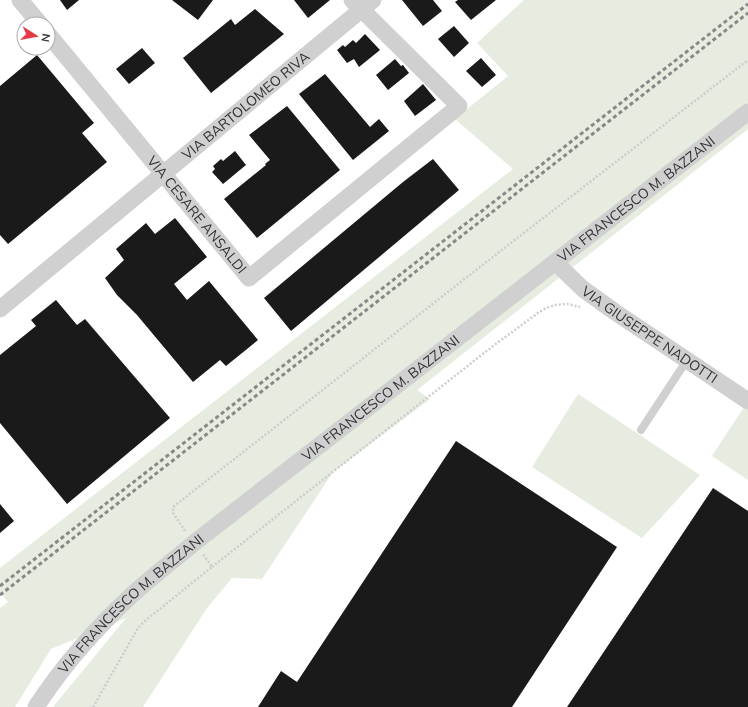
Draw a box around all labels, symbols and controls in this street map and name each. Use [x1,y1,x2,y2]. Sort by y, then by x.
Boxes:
north arrow [16,16,56,56]
text: N [38,32,53,43]
street label: VIA BARTOLOMEO RIVA [178,47,314,164]
street label: VIA FRANCESCO M. BAZZANI [554,132,719,266]
street label: VIA CESARE ANSALDI [143,152,251,277]
street label: VIA GIUSEPPE NADOTTI [578,282,721,387]
street label: VIA FRANCESCO M. BAZZANI [298,331,463,465]
street label: VIA FRANCESCO M. BAZZANI [54,530,207,677]

